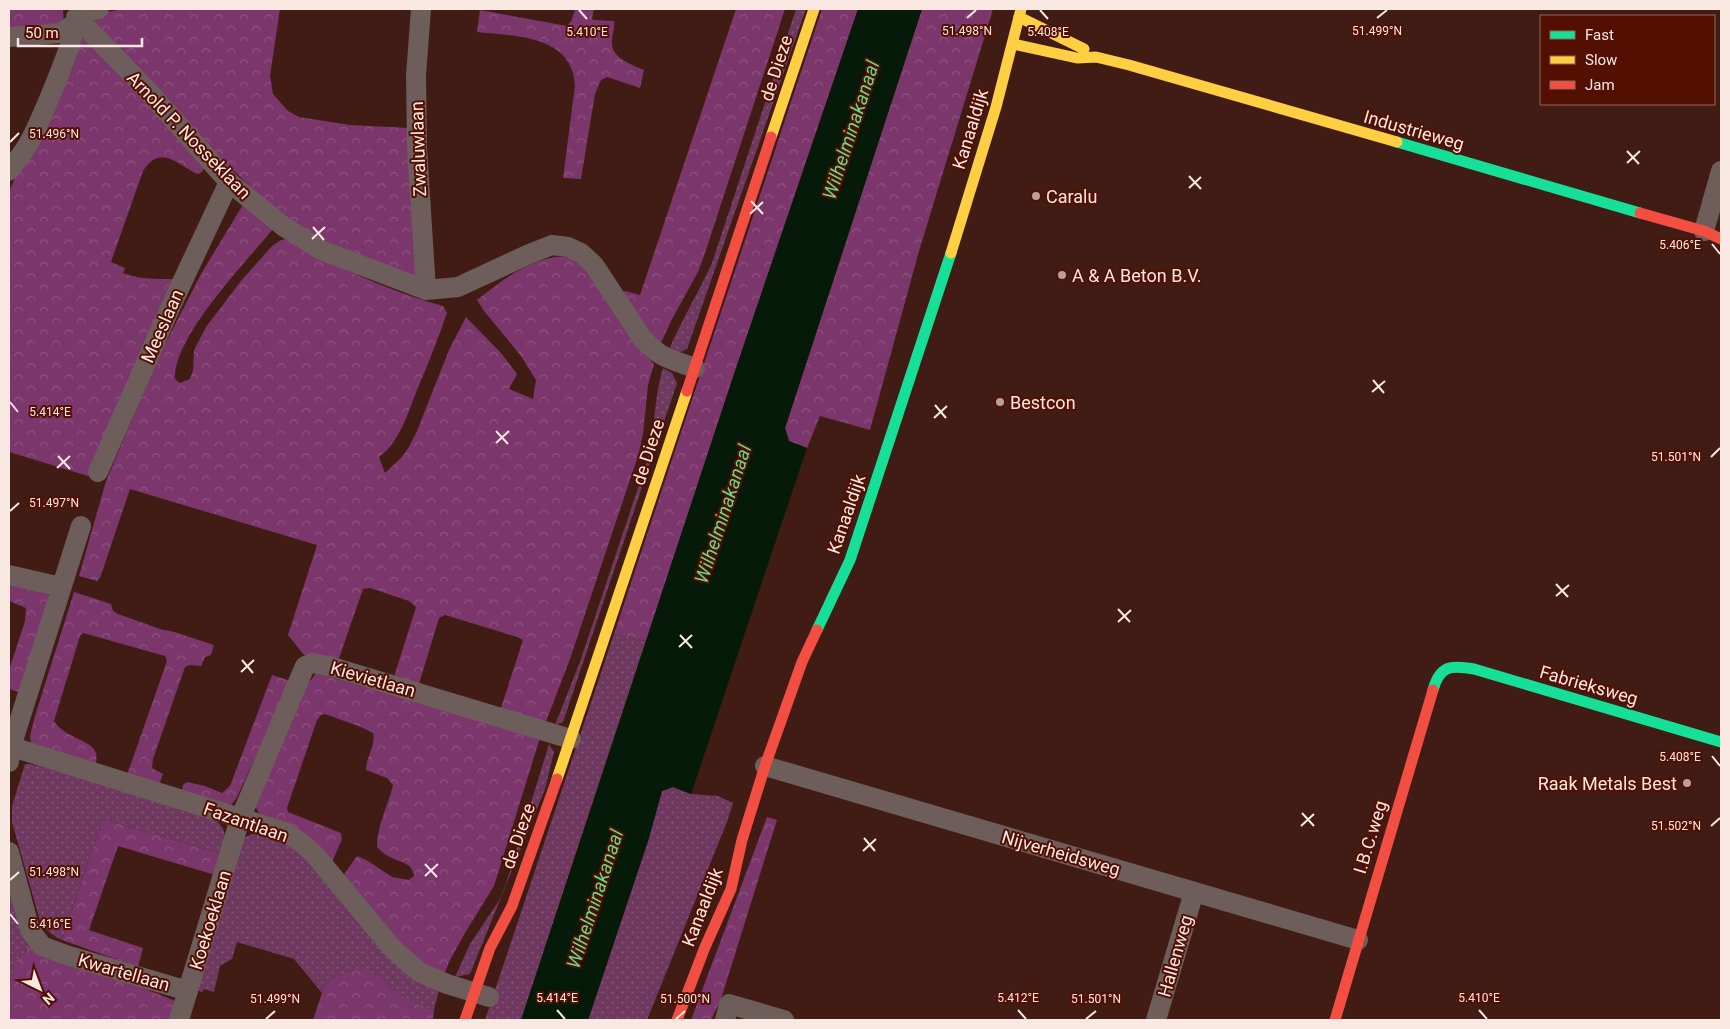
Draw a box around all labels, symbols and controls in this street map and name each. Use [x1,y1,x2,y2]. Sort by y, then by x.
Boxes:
scale bar [18,15,141,47]
legend [1540,15,1715,105]
text: 50 m [25,24,59,42]
text: 51.498°N [942,24,992,38]
text: 51.499°N [1352,24,1402,38]
text: 5.410°E [566,25,608,39]
text: 5.408°E [1027,25,1069,39]
text: Fast [1585,26,1614,44]
street label: de Dieze [755,32,797,104]
text: Slow [1585,51,1617,69]
water label: Wilhelminakanaal [818,57,884,202]
street label: Arnold P. Nosseklaan [123,67,255,203]
text: Jam [1585,76,1615,94]
street label: Kanaaldijk [948,85,992,172]
street label: Zwaluwlaan [406,101,430,197]
street label: Industrieweg [1361,106,1467,154]
text: 51.496°N [29,127,79,141]
place label: Caralu [1046,186,1097,207]
marker: Caralu [1030,190,1042,202]
text: 5.406°E [1659,238,1701,252]
place label: A & A Beton B.V. [1072,265,1201,286]
marker: A & A Beton B.V. [1056,269,1068,281]
street label: Meeslaan [137,286,187,366]
place label: Bestcon [1010,392,1076,413]
marker: Bestcon [994,396,1006,408]
text: 5.414°E [29,405,71,419]
street label: de Dieze [627,416,669,488]
water label: Wilhelminakanaal [690,441,756,586]
text: 51.501°N [1651,450,1701,464]
street label: Kanaaldijk [823,471,870,557]
text: 51.497°N [29,496,79,510]
street label: Kievietlaan [328,657,418,701]
street label: Fabrieksweg [1537,661,1641,709]
text: 5.408°E [1659,750,1701,764]
place label: Raak Metals Best [1538,773,1677,794]
marker: Raak Metals Best [1681,777,1693,789]
street label: Fazantlaan [201,798,291,846]
street label: I.B.C.weg [1349,798,1391,876]
street label: de Dieze [497,800,539,872]
text: 51.502°N [1651,819,1701,833]
water label: Wilhelminakanaal [562,826,628,971]
street label: Nijverheidsweg [999,826,1123,880]
street label: Kanaaldijk [677,864,727,949]
text: 51.498°N [29,865,79,879]
street label: Koekoeklaan [185,868,235,972]
street label: Hallenweg [1153,913,1197,999]
text: 5.416°E [29,917,71,931]
street label: Kwartellaan [76,949,172,995]
north arrow [15,964,65,1014]
text: N [40,989,58,1008]
text: 5.414°E [536,991,578,1005]
text: 5.412°E [997,991,1039,1005]
text: 5.410°E [1458,991,1500,1005]
text: 51.499°N [250,992,300,1006]
text: 51.500°N [660,992,710,1006]
text: 51.501°N [1071,992,1121,1006]

